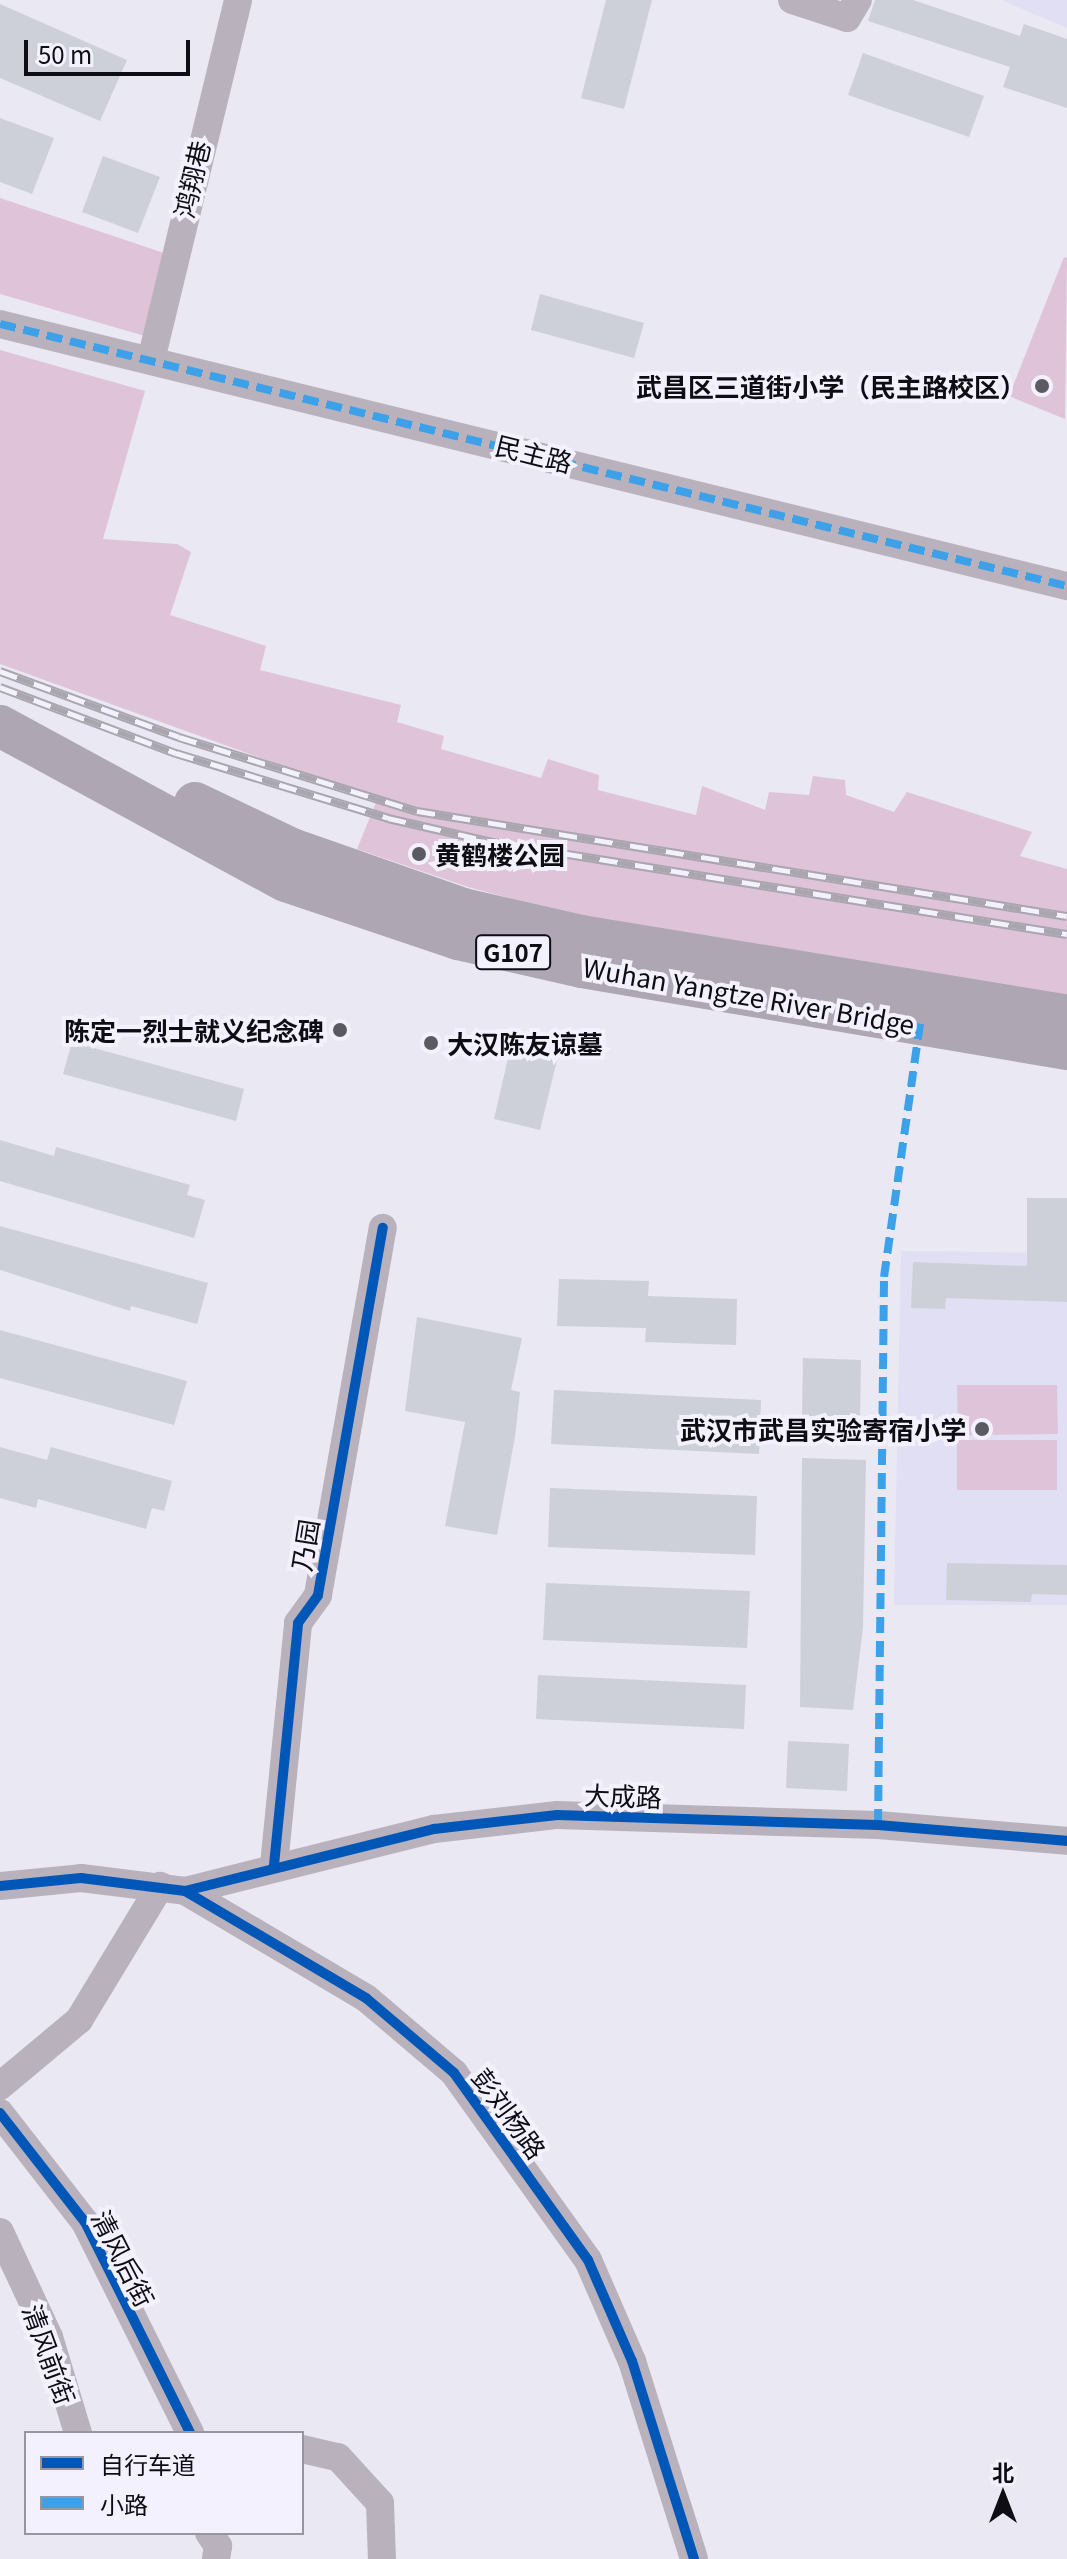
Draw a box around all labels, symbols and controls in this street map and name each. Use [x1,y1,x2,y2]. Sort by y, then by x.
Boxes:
scale bar [28,24,194,74]
text: 50 m [38,36,92,71]
street label: 鸿翔巷 [167,137,215,221]
place label: 武昌区三道街小学（民主路校区） [636,370,1026,402]
marker: 武昌区三道街小学（民主路校区） [1033,377,1051,395]
street label: 民主路 [492,428,576,478]
place label: 黄鹤楼公园 [435,838,565,870]
marker: 黄鹤楼公园 [410,845,428,863]
road number: G107 [475,932,551,972]
street label: Wuhan Yangtze River Bridge [581,950,917,1040]
place label: 陈定一烈士就义纪念碑 [64,1014,324,1046]
marker: 陈定一烈士就义纪念碑 [331,1021,349,1039]
place label: 大汉陈友谅墓 [447,1027,603,1059]
marker: 大汉陈友谅墓 [422,1034,440,1052]
place label: 武汉市武昌实验寄宿小学 [680,1413,966,1445]
marker: 武汉市武昌实验寄宿小学 [973,1420,991,1438]
street label: 乃园 [285,1517,323,1573]
street label: 大成路 [583,1778,663,1812]
street label: 彭刘杨路 [467,2062,553,2164]
street label: 清风后街 [86,2205,162,2311]
street label: 清风前街 [18,2300,82,2408]
legend [24,2431,304,2535]
text: 自行车道 [100,2446,196,2481]
north arrow [963,2455,1043,2535]
text: 北 [992,2455,1014,2487]
text: 小路 [100,2486,148,2521]

